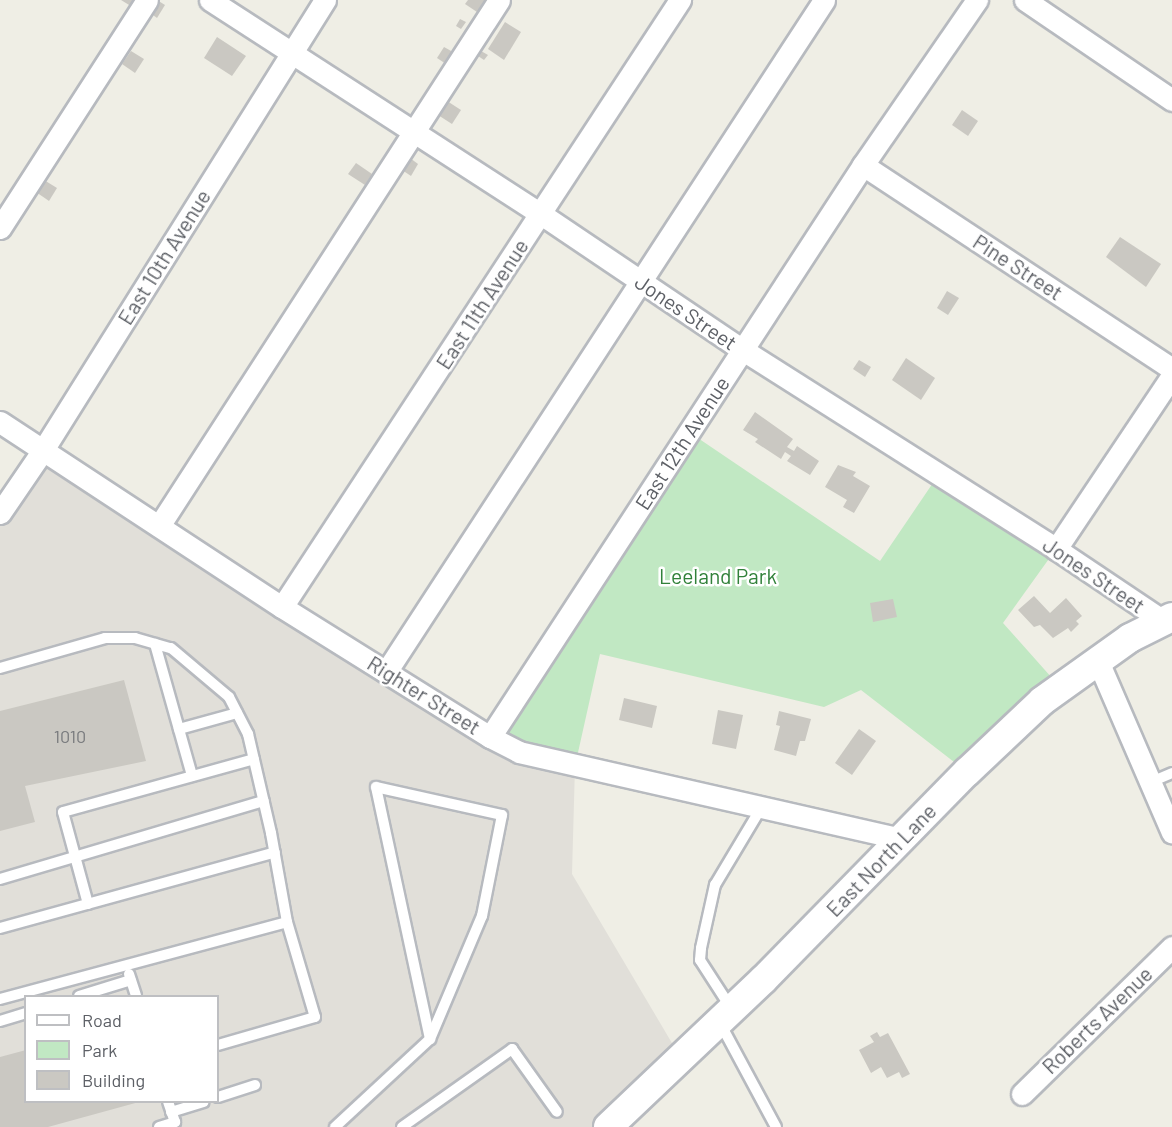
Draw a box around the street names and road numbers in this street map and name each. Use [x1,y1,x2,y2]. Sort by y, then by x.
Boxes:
street label: East 10th Avenue [112,185,216,329]
street label: Pine Street [968,229,1068,305]
street label: East 11th Avenue [431,234,533,374]
street label: Jones Street [630,269,742,355]
street label: East 12th Avenue [630,372,734,514]
street label: Jones Street [1038,532,1150,618]
street label: Righter Street [363,650,485,740]
street label: East North Lane [821,798,941,922]
street label: Roberts Avenue [1037,961,1157,1079]

